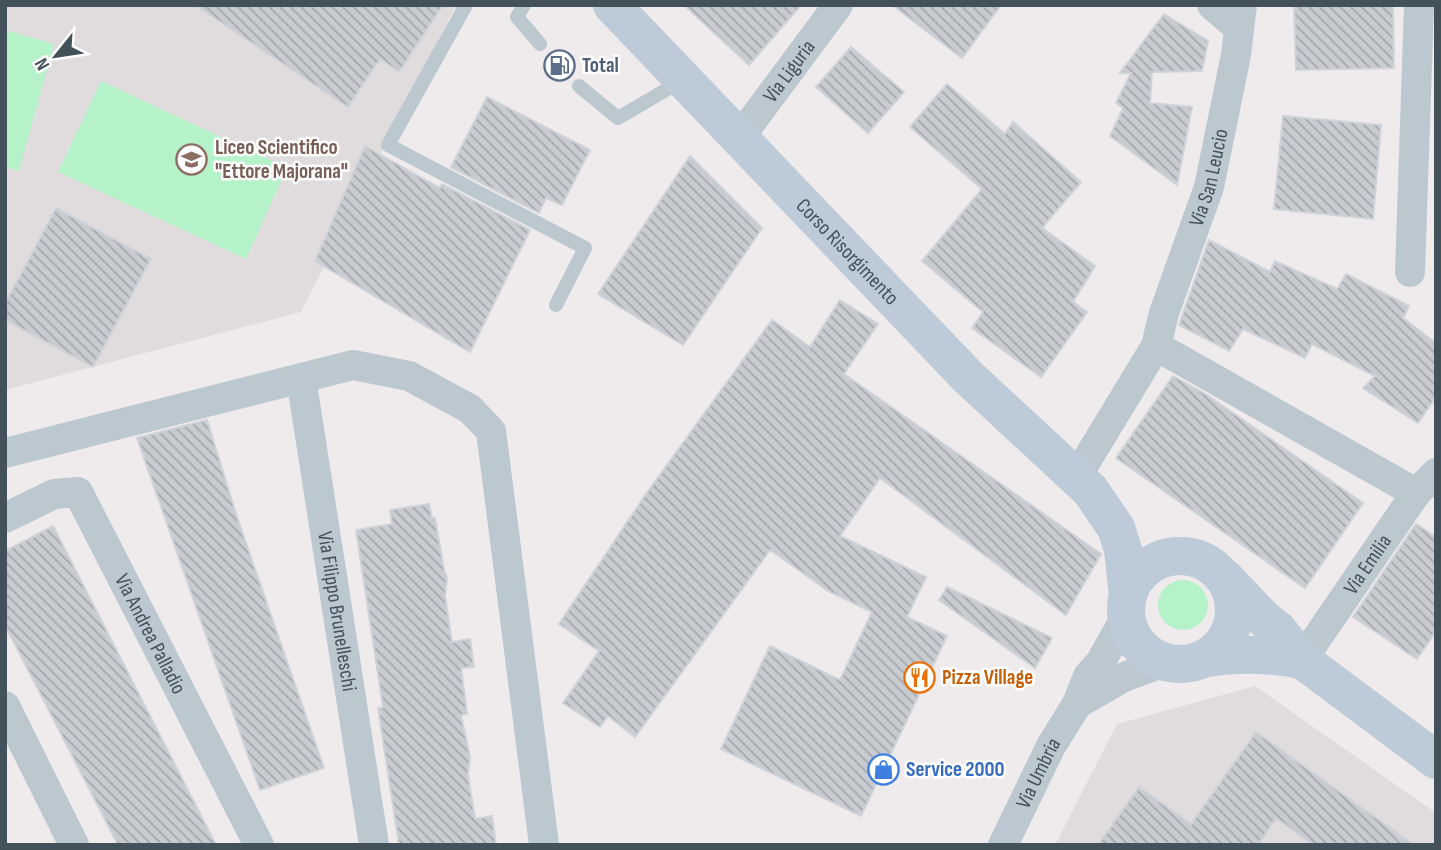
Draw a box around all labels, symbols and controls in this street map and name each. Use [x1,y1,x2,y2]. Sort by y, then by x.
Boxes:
north arrow [21,21,91,91]
street label: Via Liguria [758,35,821,108]
fuel station icon: Total [542,48,576,82]
place label: Total [582,53,619,78]
text: N [30,54,55,74]
street label: Via San Leucio [1184,127,1234,230]
place label: Liceo Scientifico "Ettore Majorana" [215,135,348,184]
school or university icon: Liceo Scientifico "Ettore Majorana" [175,142,209,176]
street label: Corso Risorgimento [791,193,904,310]
street label: Via Filippo Brunelleschi [312,530,362,693]
street label: Via Emilia [1339,530,1397,599]
street label: Via Andrea Palladio [109,570,191,698]
restaurant icon: Pizza Village [902,660,936,694]
place label: Pizza Village [942,665,1033,690]
street label: Via Umbria [1011,733,1066,813]
shop icon: Service 2000 [866,752,900,786]
place label: Service 2000 [906,757,1004,782]

